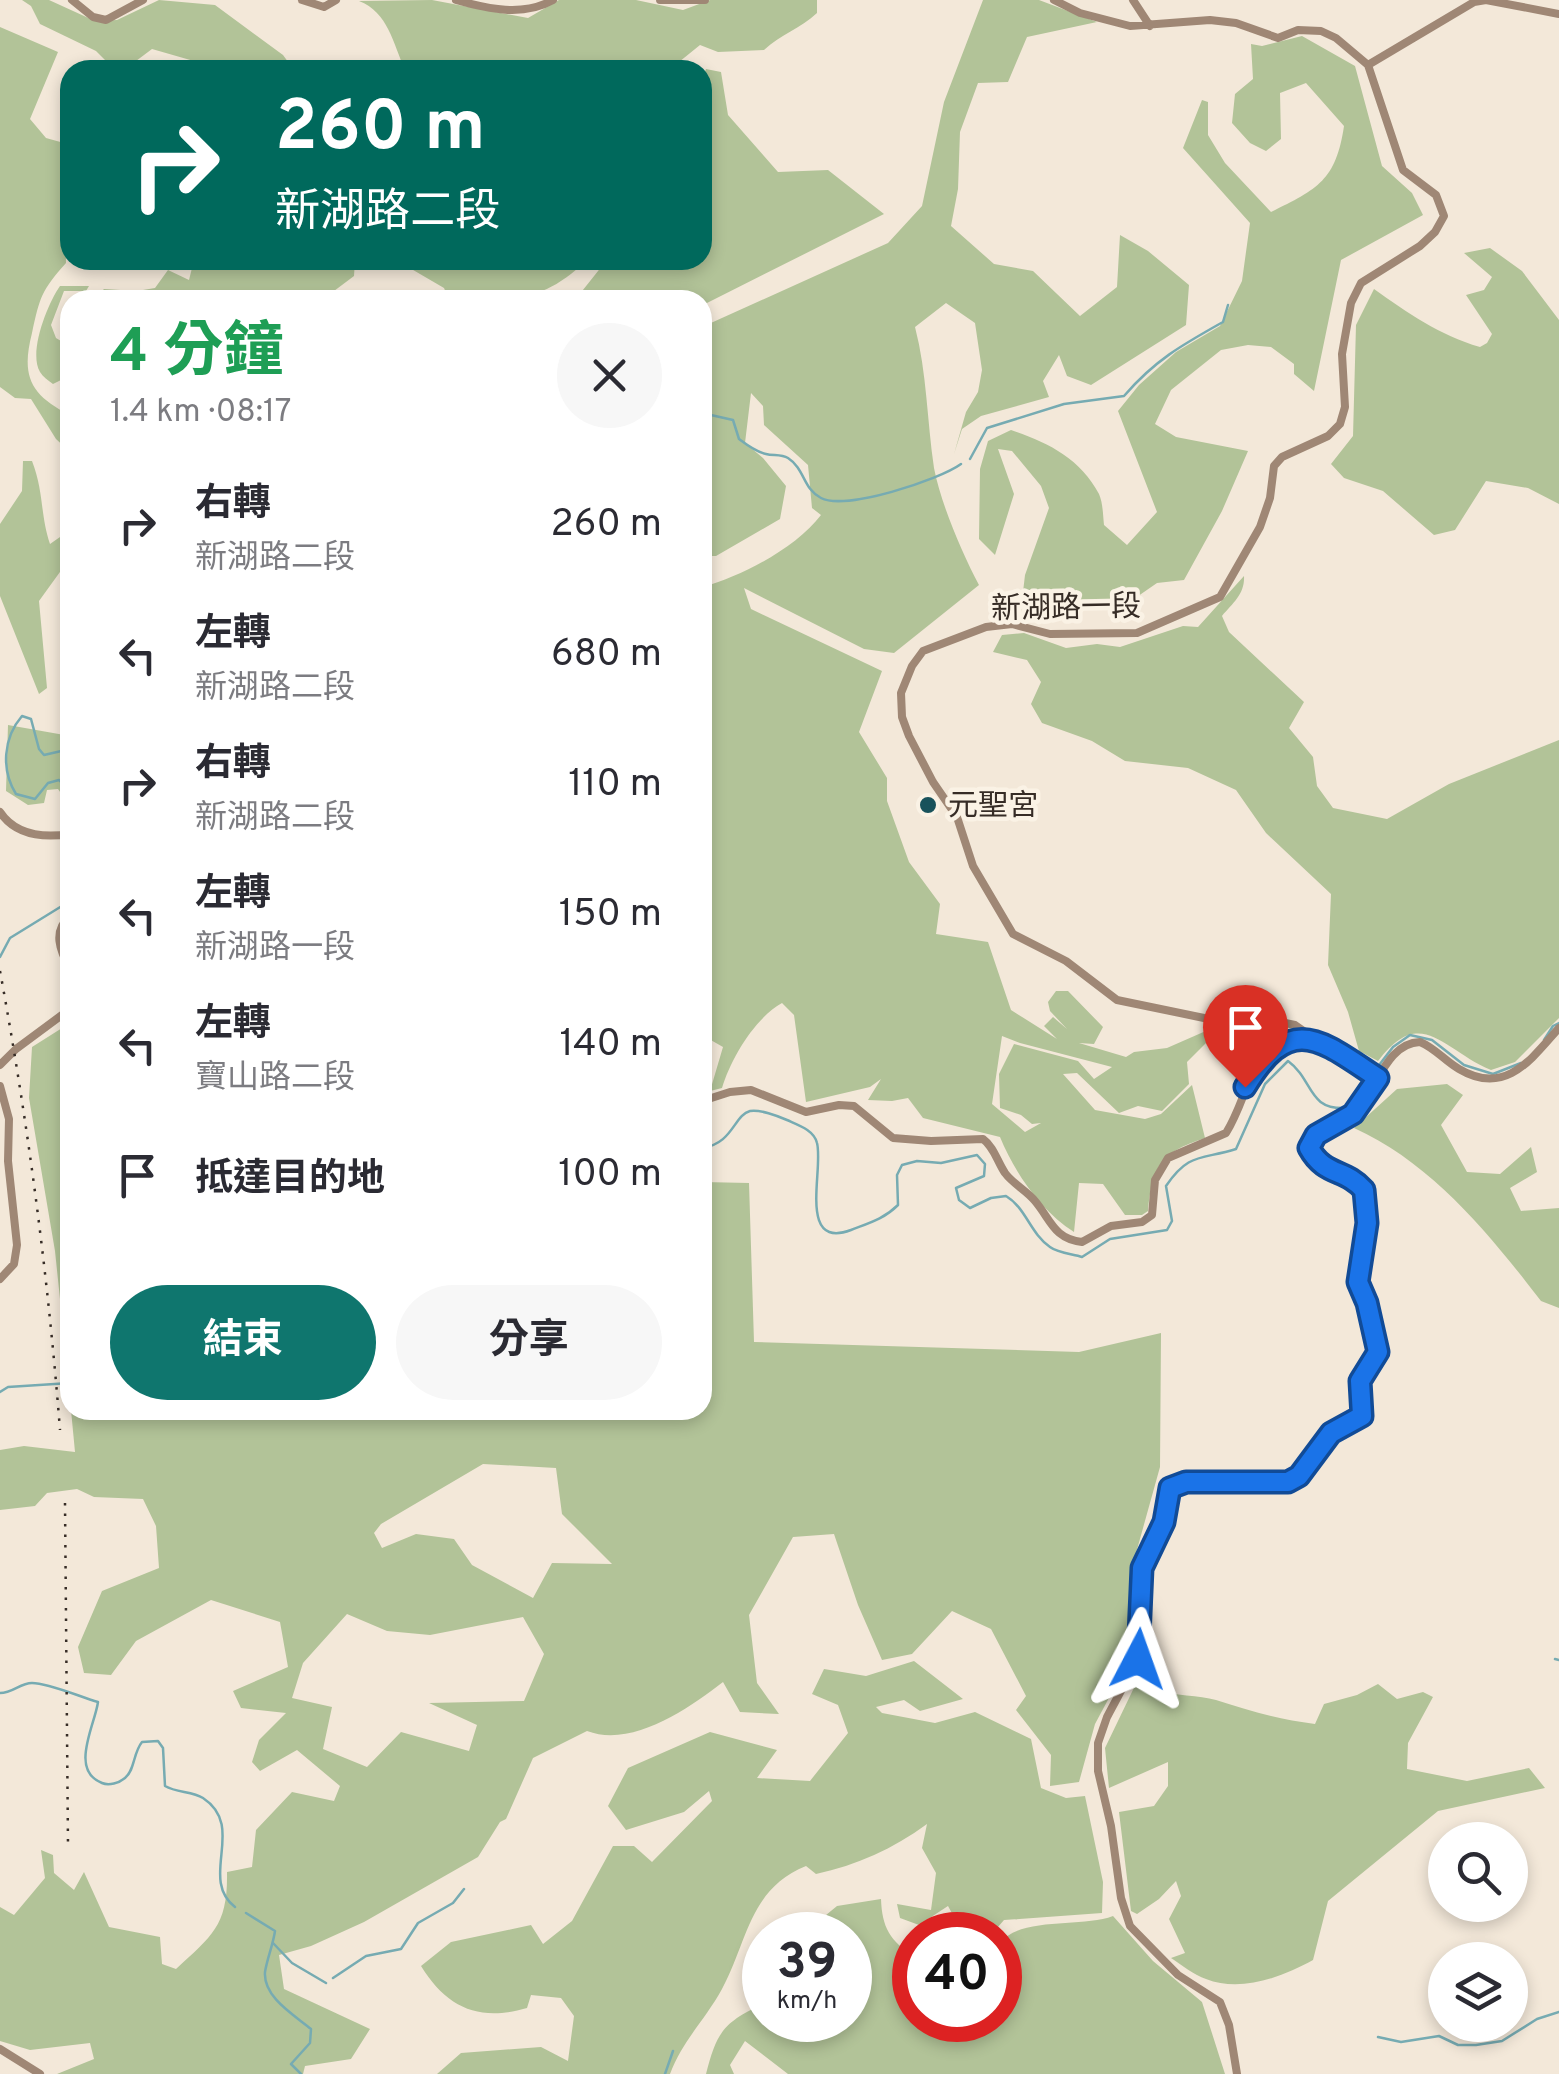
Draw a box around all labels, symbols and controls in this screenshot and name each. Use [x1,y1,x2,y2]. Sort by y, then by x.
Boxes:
text: 260 m [275,86,486,175]
icon: right [110,100,240,230]
text: 新湖路二段 [275,185,500,242]
text: 4 分鐘 [110,317,284,393]
button: close [557,323,662,428]
text: 1.4 km · 08:17 [110,393,292,433]
text: 右轉 [195,481,271,530]
icon: right [110,498,165,553]
text: 260 m [551,501,662,550]
text: 新湖路二段 [195,539,355,579]
street label: 新湖路一段 [991,590,1141,629]
text: 左轉 [195,611,271,660]
icon: left [110,628,165,683]
text: 680 m [551,631,662,680]
text: 新湖路二段 [195,669,355,709]
text: 右轉 [195,741,271,790]
icon: right [110,758,165,813]
text: 110 m [568,761,662,810]
place label: 元聖宮 [948,789,1038,826]
marker: 元聖宮 [917,794,939,816]
text: 新湖路二段 [195,799,355,839]
text: 左轉 [195,871,271,920]
icon: left [110,888,165,943]
text: 150 m [559,891,662,940]
text: 新湖路一段 [195,929,355,969]
pin [1203,985,1288,1088]
icon: arrive [1218,1000,1273,1055]
text: 左轉 [195,1001,271,1050]
icon: left [110,1018,165,1073]
text: 140 m [559,1021,662,1070]
text: 寶山路二段 [195,1059,355,1099]
icon: arrive [110,1148,165,1203]
text: 100 m [558,1151,662,1200]
text: 抵達目的地 [195,1156,385,1205]
button: 結束 [110,1285,376,1400]
button: 分享 [396,1285,662,1400]
position arrow [1086,1607,1190,1711]
map controls [1428,1822,1528,2042]
button: search [1428,1822,1528,1922]
speed limit sign: 40 [892,1912,1022,2042]
text: 39 [777,1933,837,1996]
button: layers [1428,1942,1528,2042]
text: km/h [777,1986,837,2018]

